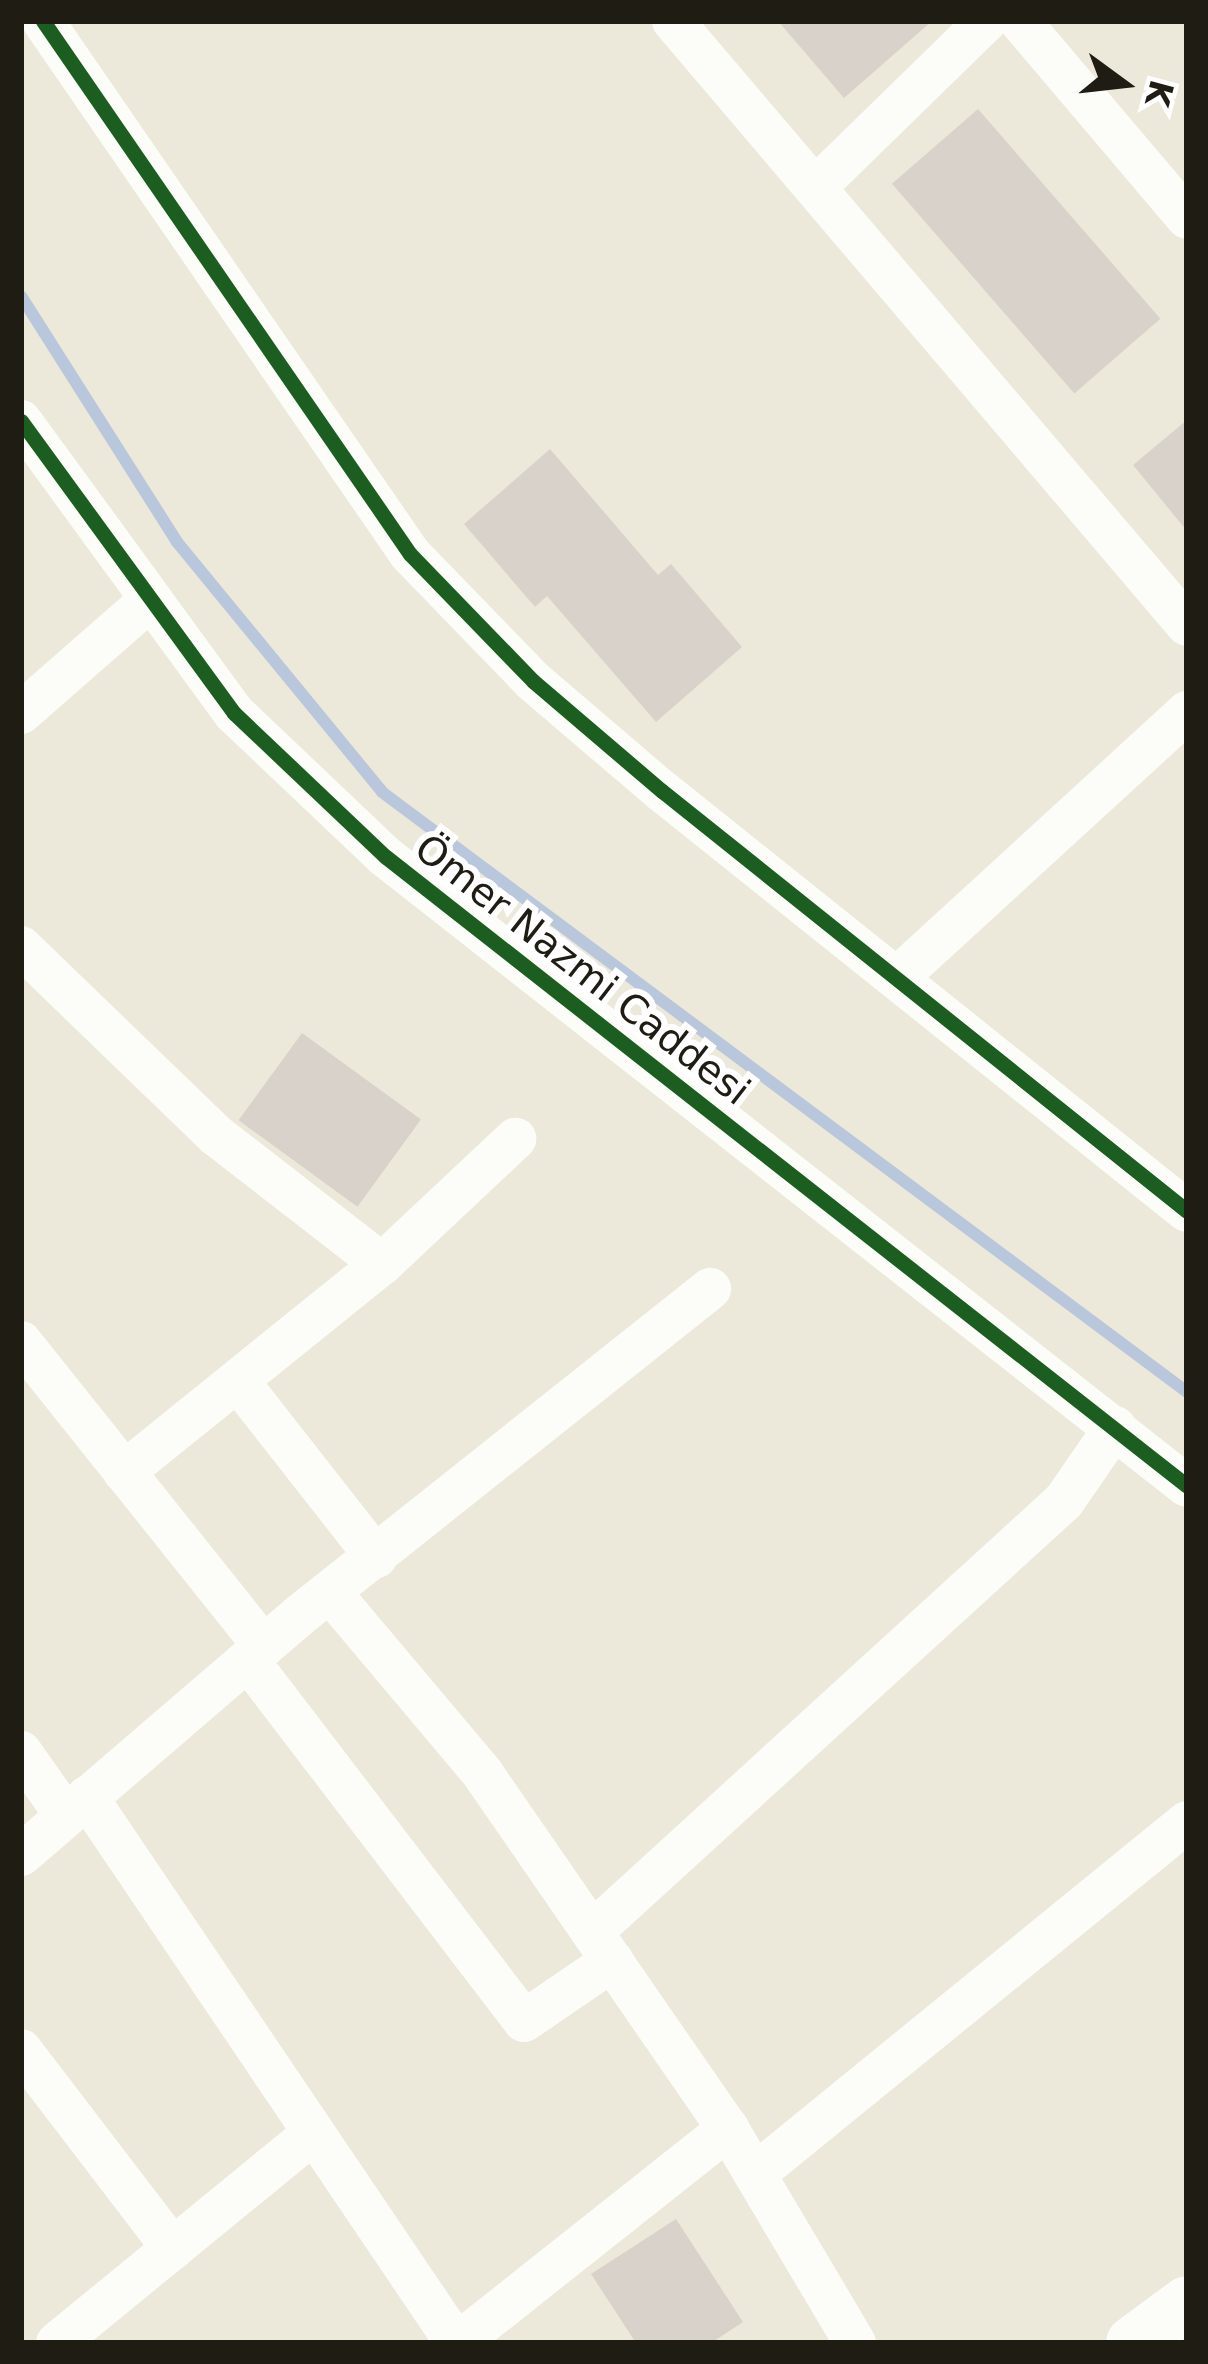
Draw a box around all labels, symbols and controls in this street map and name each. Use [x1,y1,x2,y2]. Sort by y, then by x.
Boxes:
north arrow [1064,24,1184,144]
text: K [1137,76,1181,111]
street label: Ömer Nazmi Caddesi [405,825,759,1115]

